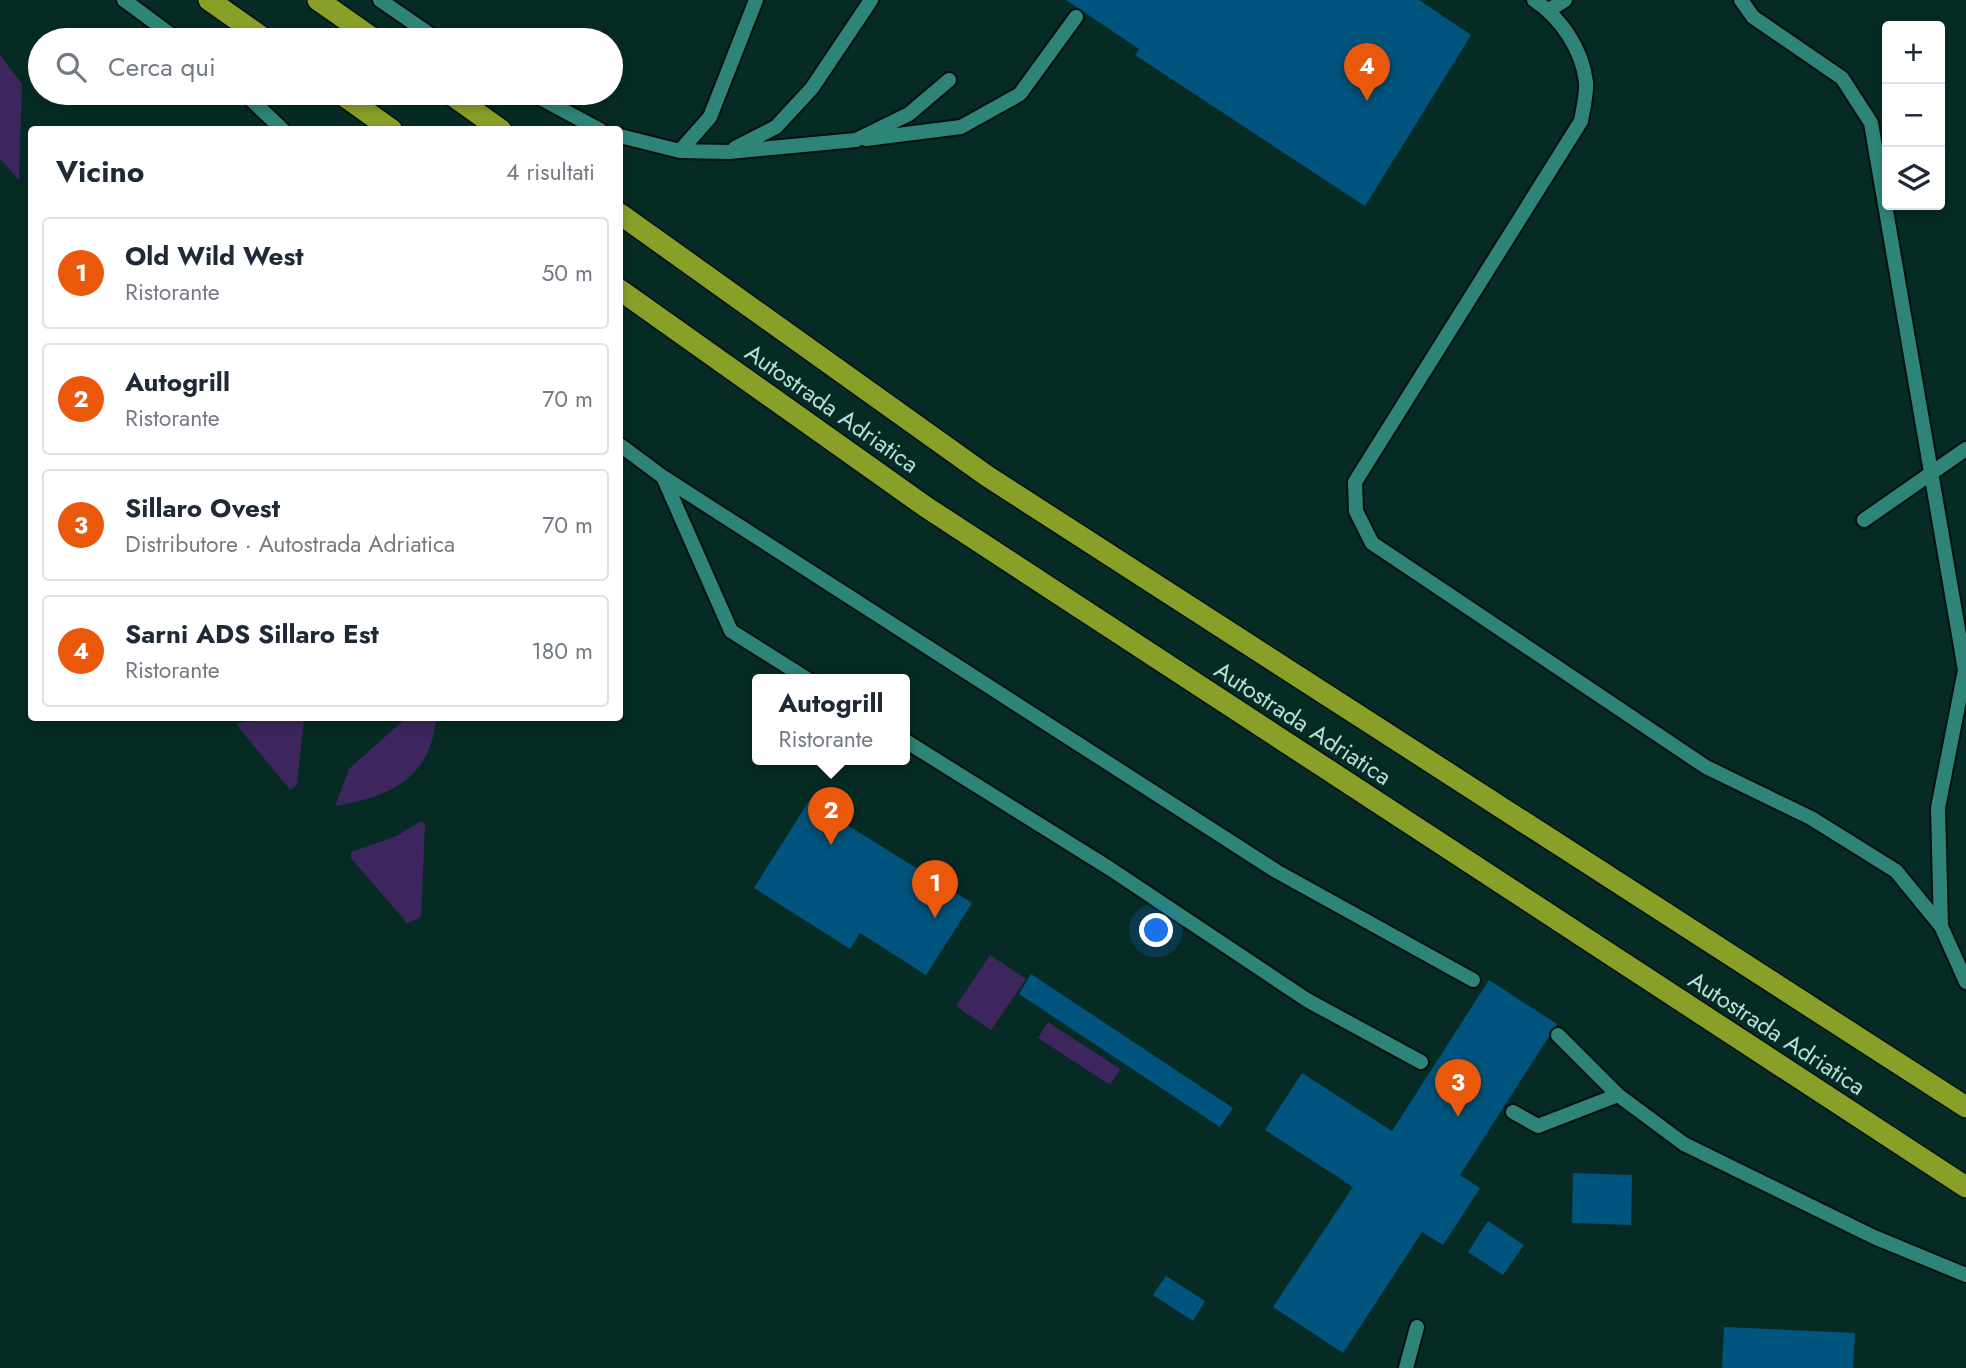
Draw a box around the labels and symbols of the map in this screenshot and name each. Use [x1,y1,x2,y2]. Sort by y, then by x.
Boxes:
pin: 4 [1344,43,1390,101]
street label: Autostrada Adriatica [738,335,926,481]
street label: Autostrada Adriatica [1207,652,1399,794]
pin: 2 [808,787,854,845]
pin: 1 [912,860,958,918]
your location [1139,913,1173,947]
street label: Autostrada Adriatica [1681,962,1873,1104]
pin: 3 [1435,1059,1481,1117]

